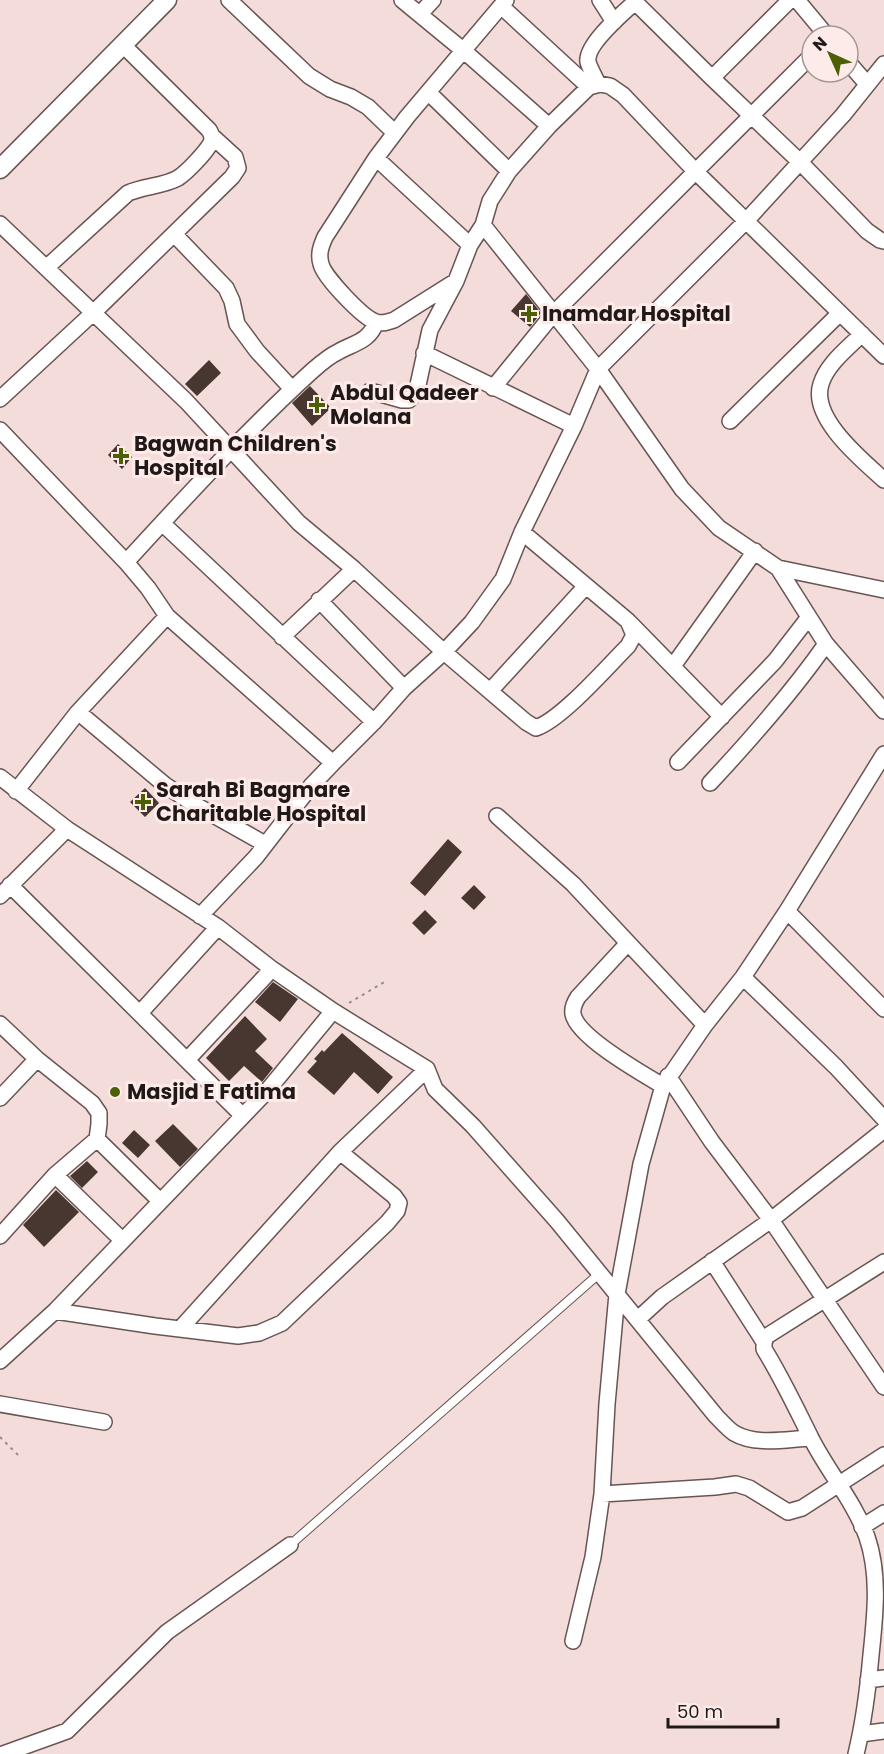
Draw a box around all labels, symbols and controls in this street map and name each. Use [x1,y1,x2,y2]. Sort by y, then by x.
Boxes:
north arrow [800,24,860,84]
text: N [807,31,832,56]
place label: Inamdar Hospital [542,299,731,328]
marker: Inamdar Hospital [520,305,538,323]
place label: Abdul Qadeer Molana [330,378,479,431]
marker: Abdul Qadeer Molana [308,396,326,414]
place label: Bagwan Children's Hospital [134,429,337,482]
marker: Bagwan Children's Hospital [112,447,130,465]
place label: Sarah Bi Bagmare Charitable Hospital [156,775,366,828]
marker: Sarah Bi Bagmare Charitable Hospital [134,793,152,811]
place label: Masjid E Fatima [127,1077,296,1106]
marker: Masjid E Fatima [108,1085,122,1099]
scale bar [668,1691,778,1729]
text: 50 m [677,1699,723,1724]

